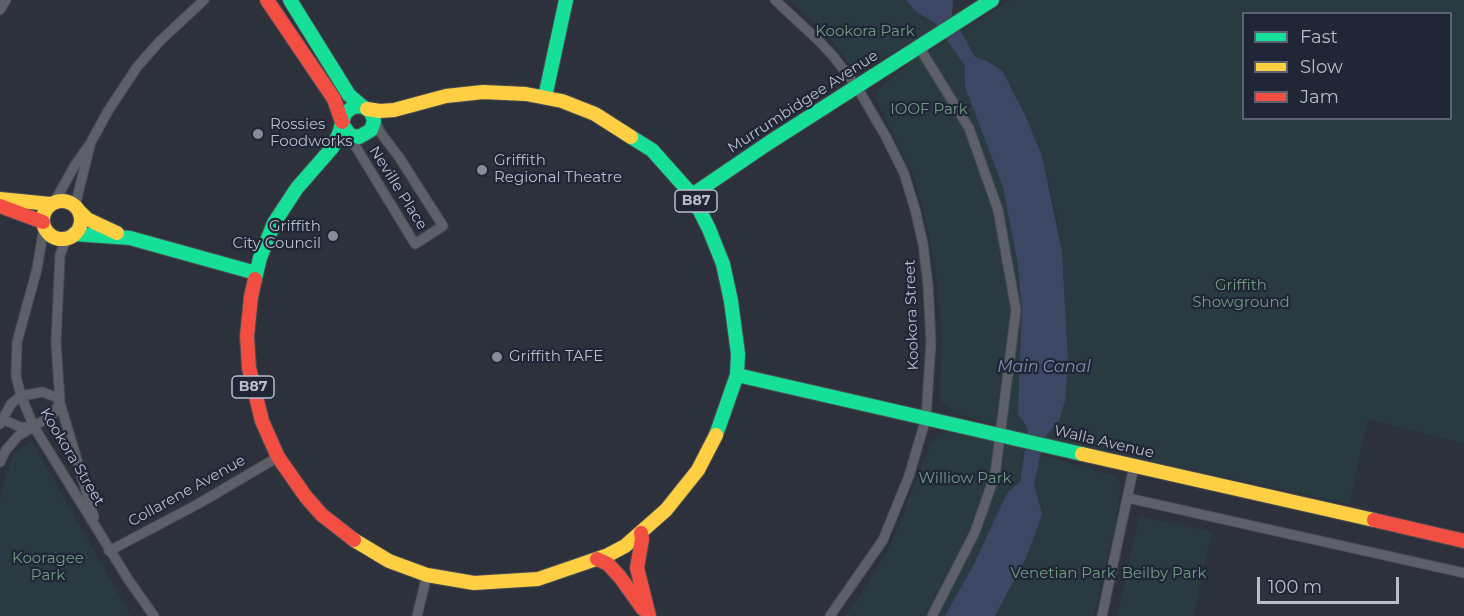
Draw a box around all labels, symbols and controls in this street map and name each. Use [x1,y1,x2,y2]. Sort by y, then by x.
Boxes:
legend [1242,12,1452,120]
park label: Kookora Park [815,23,915,41]
text: Fast [1300,26,1338,48]
street label: Murrumbidgee Avenue [724,47,882,157]
text: Slow [1300,56,1343,78]
text: Jam [1300,86,1339,108]
park label: IOOF Park [890,101,968,119]
place label: Rossies Foodworks [270,116,353,151]
marker: Rossies Foodworks [251,127,265,141]
street label: Neville Place [365,143,431,233]
place label: Griffith Regional Theatre [494,152,622,187]
marker: Griffith Regional Theatre [475,163,489,177]
road number: B87 [675,190,717,212]
place label: Griffith City Council [233,218,321,253]
marker: Griffith City Council [326,229,340,243]
street label: Kookora Street [901,259,923,371]
park label: Griffith Showground [1192,277,1290,312]
place label: Griffith TAFE [509,348,603,366]
marker: Griffith TAFE [490,350,504,364]
water label: Main Canal [997,357,1091,377]
road number: B87 [232,376,274,398]
street label: Kookora Street [36,405,108,509]
street label: Walla Avenue [1052,422,1156,462]
street label: Collarene Avenue [125,451,249,531]
park label: Williow Park [918,470,1012,488]
park label: Kooragee Park [12,550,84,585]
park label: Venetian Park [1010,565,1116,583]
park label: Beilby Park [1122,565,1206,583]
scale bar [1260,565,1402,603]
text: 100 m [1268,576,1322,598]

